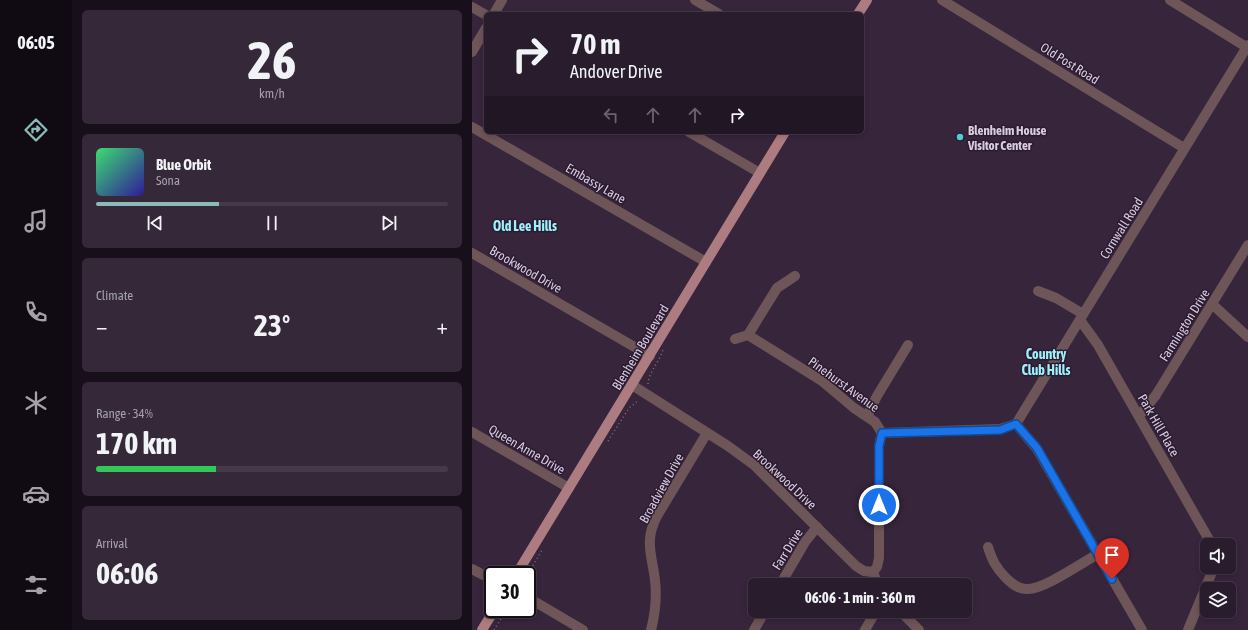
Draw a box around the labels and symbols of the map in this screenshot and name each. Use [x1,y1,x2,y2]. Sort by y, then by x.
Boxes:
street label: Old Post Road [1038,40,1102,87]
place label: Blenheim House Visitor Center [967,123,1047,153]
marker: Blenheim House Visitor Center [955,132,965,142]
street label: Embassy Lane [563,160,628,207]
street label: Cornwall Road [1097,195,1146,262]
district label: Old Lee Hills [493,218,557,234]
street label: Brookwood Drive [487,243,565,296]
street label: Farmington Drive [1156,286,1213,364]
street label: Blenheim Boulevard [609,302,672,393]
district label: Country Club Hills [1021,346,1071,378]
street label: Pinehurst Avenue [805,354,882,415]
street label: Park Hill Place [1135,392,1182,459]
street label: Queen Anne Drive [486,422,568,477]
street label: Brookwood Drive [750,446,819,513]
street label: Broadview Drive [636,451,687,526]
position arrow [858,484,900,526]
street label: Farr Drive [769,526,806,573]
pin [1095,538,1129,579]
speed limit sign: 30 [484,566,536,618]

